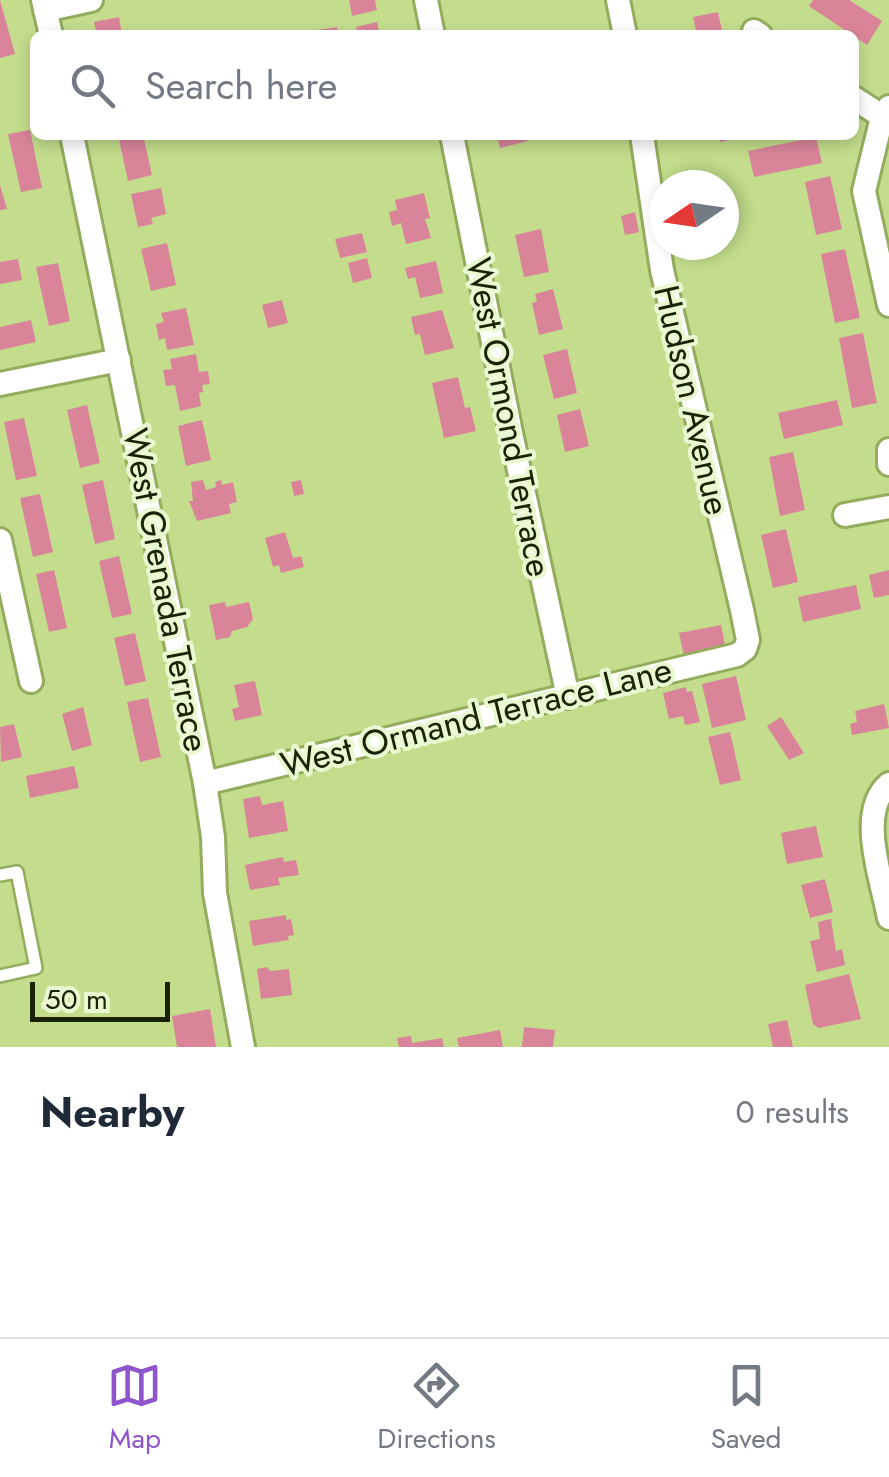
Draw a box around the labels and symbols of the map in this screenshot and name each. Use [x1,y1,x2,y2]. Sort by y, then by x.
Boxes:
north arrow [649,170,739,260]
street label: West Ormond Terrace [454,253,564,581]
street label: Hudson Avenue [641,280,743,520]
street label: West Grenada Terrace [110,424,222,756]
street label: West Ormand Terrace Lane [275,644,677,790]
scale bar [30,977,170,1021]

